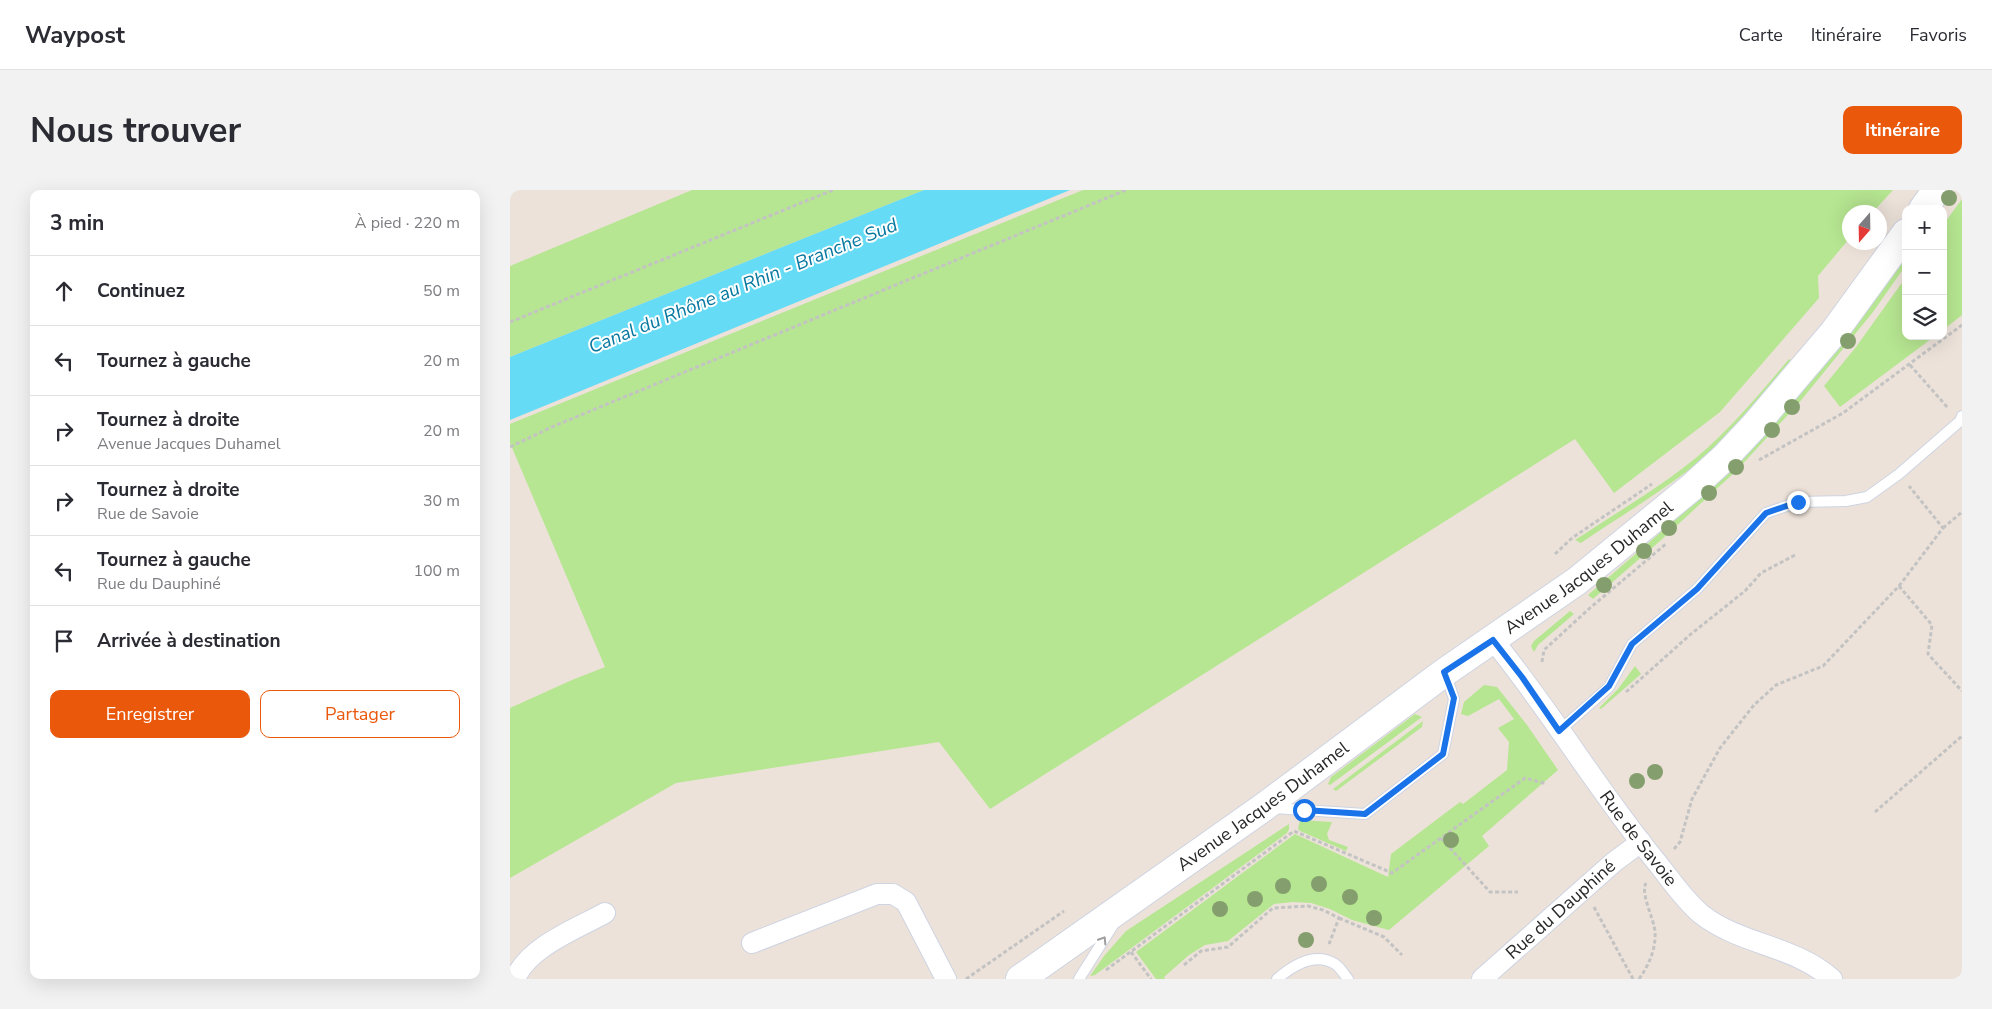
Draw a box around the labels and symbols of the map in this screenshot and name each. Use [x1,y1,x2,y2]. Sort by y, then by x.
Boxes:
north arrow [1842,205,1887,250]
water label: Canal du Rhône au Rhin - Branche Sud [585,212,902,360]
route end [1787,491,1810,514]
street label: Avenue Jacques Duhamel [1499,495,1679,640]
street label: Avenue Jacques Duhamel [1172,736,1354,877]
street label: Rue de Savoie [1594,786,1683,891]
route start [1293,799,1316,822]
street label: Rue du Dauphiné [1500,854,1621,965]
one-way arrow [1097,937,1106,946]

